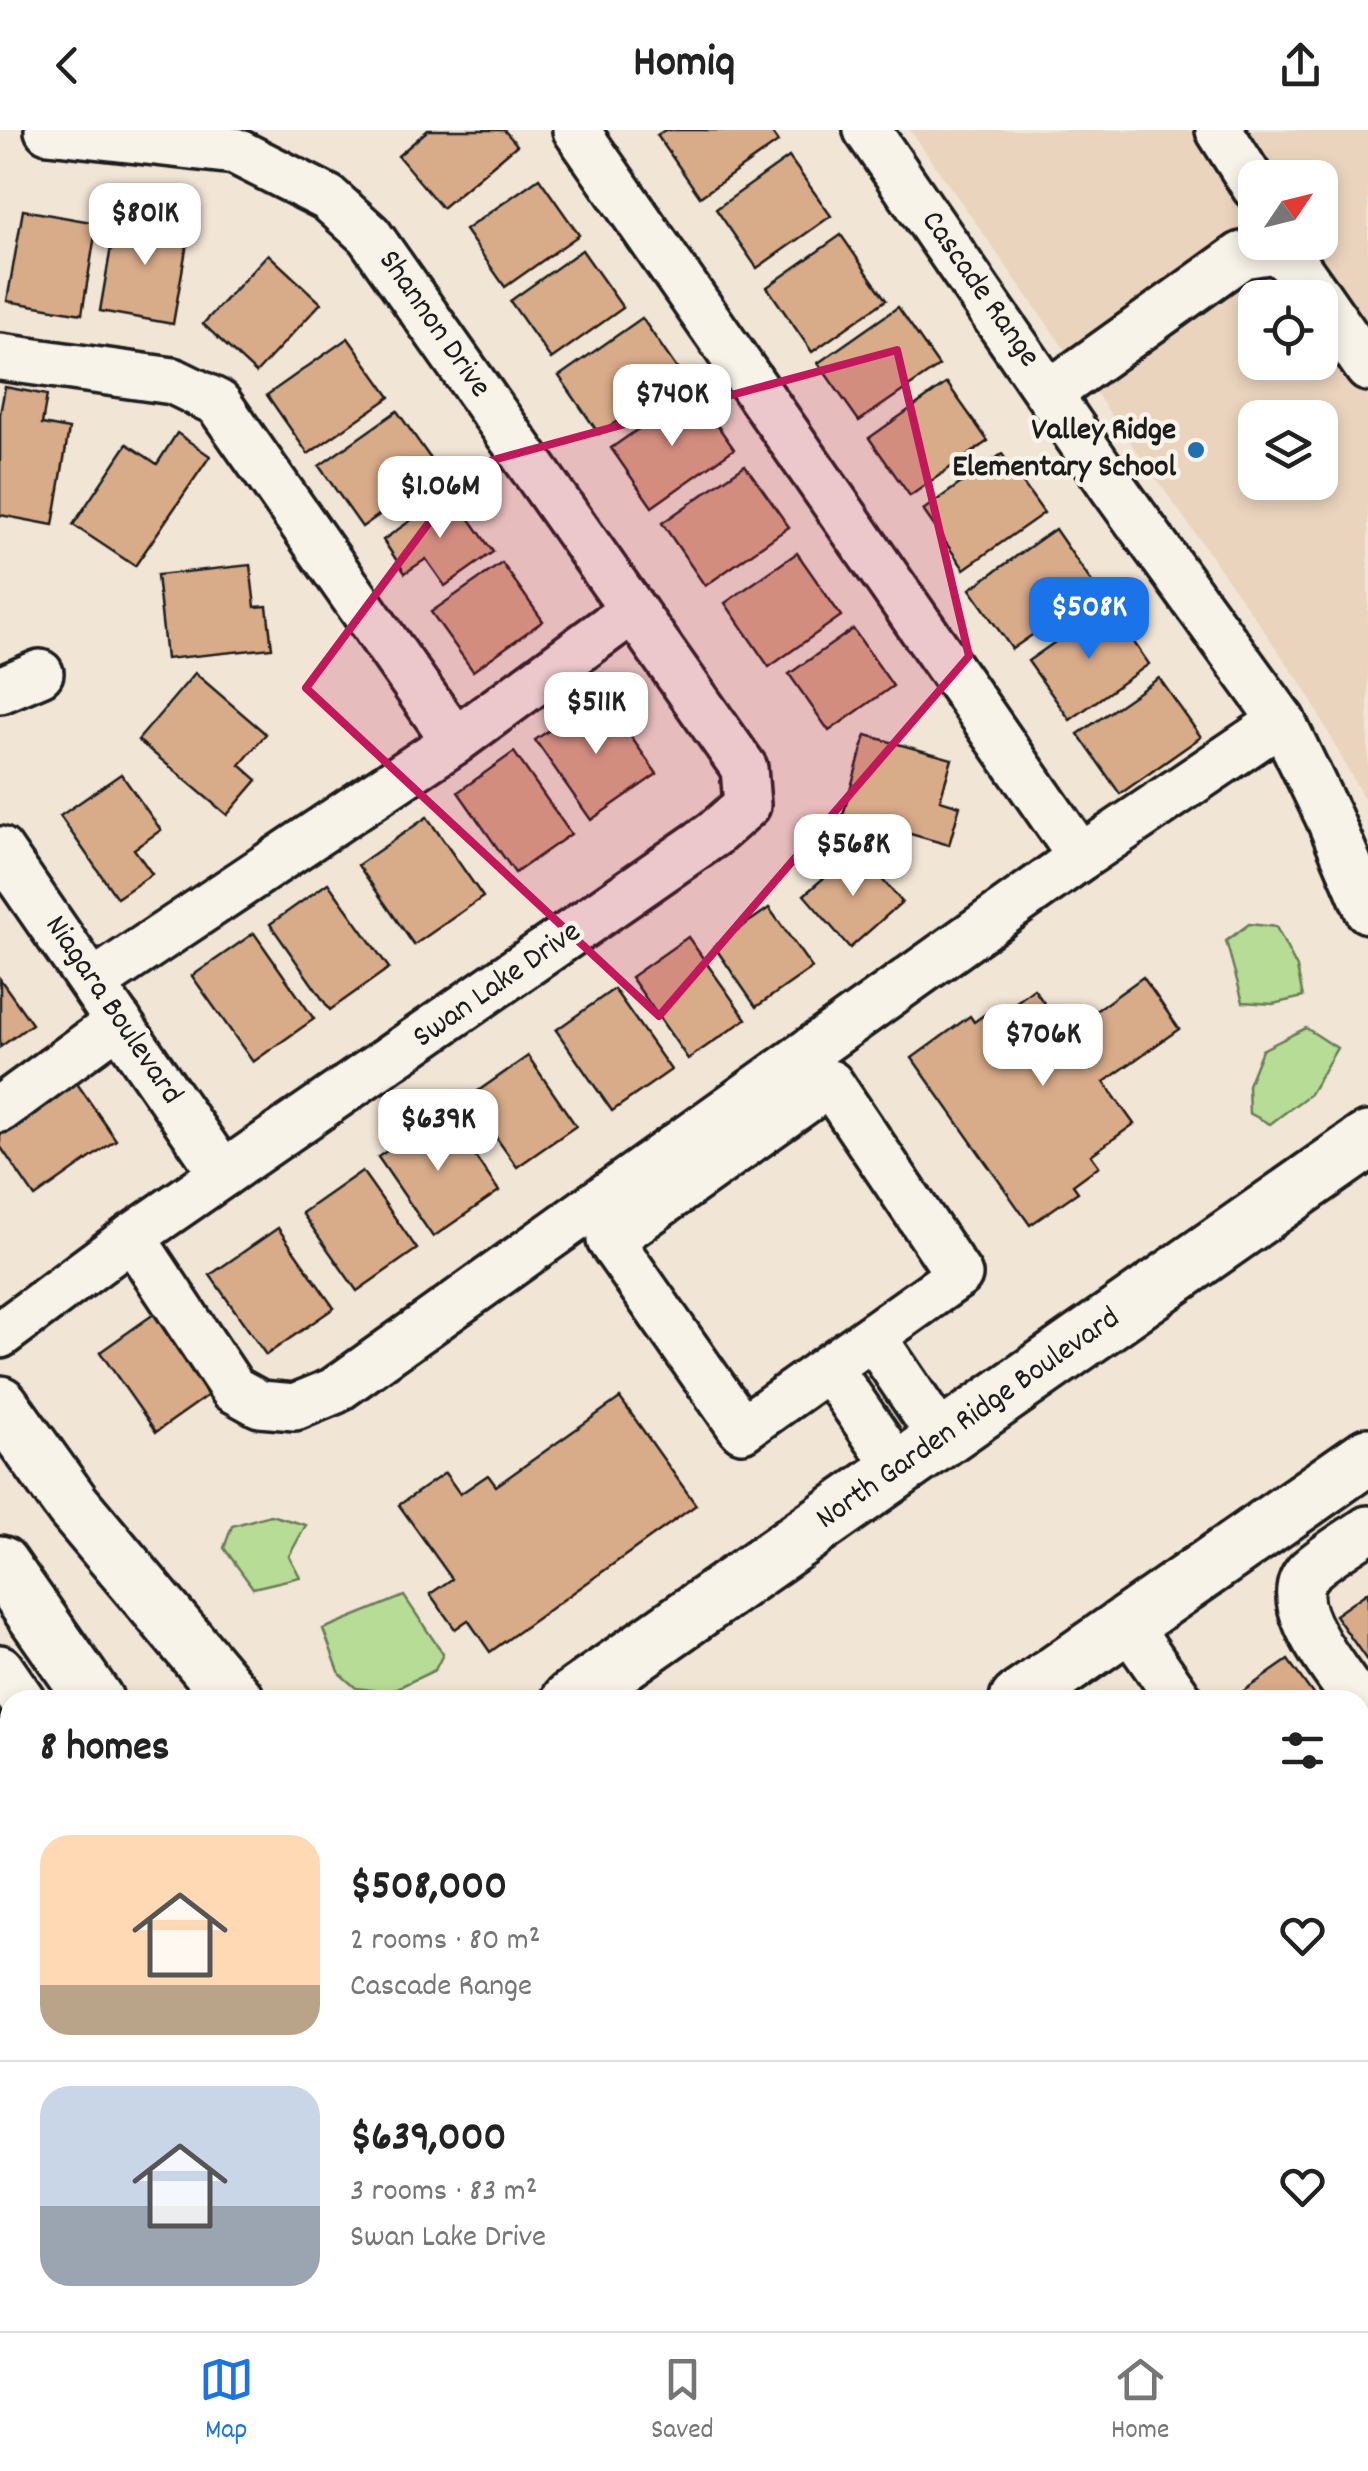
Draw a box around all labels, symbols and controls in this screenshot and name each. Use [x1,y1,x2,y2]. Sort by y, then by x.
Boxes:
text: Homiq [633,33,735,97]
icon: back [40,38,95,93]
icon: share [1273,38,1328,93]
north arrow [1238,160,1338,260]
map controls [1238,160,1338,500]
pin: $801K [75,183,215,268]
text: $801K [111,192,179,238]
street label: Cascade Range [908,202,1050,378]
street label: Shannon Drive [365,242,501,408]
button: locate [1238,280,1338,380]
pin: $740K [602,364,742,449]
text: $740K [635,373,709,419]
button: layers [1238,400,1338,500]
place label: Valley Ridge Elementary School [952,409,1176,492]
marker: Valley Ridge Elementary School [1185,439,1207,461]
pin: $1.06M [359,456,521,541]
text: $1.06M [400,465,480,511]
pin: $508K [1019,577,1159,662]
text: $508K [1051,586,1127,632]
pin: $511K [526,672,666,757]
text: $511K [566,681,626,727]
pin: $568K [783,814,923,899]
text: $568K [816,823,890,869]
street label: Niagara Boulevard [31,907,193,1115]
street label: Swan Lake Drive [404,911,592,1061]
pin: $706K [973,1004,1113,1089]
text: $706K [1005,1013,1081,1059]
pin: $639K [368,1089,508,1174]
text: $639K [400,1098,476,1144]
street label: North Garden Ridge Boulevard [808,1297,1130,1543]
text: 8 homes [40,1720,169,1780]
icon: filters [1275,1723,1330,1778]
text: $508,000 [350,1859,507,1919]
icon: home [120,1875,240,1995]
icon: heart [1275,1908,1330,1963]
text: 2 rooms · 80 m² [350,1919,540,1965]
text: Cascade Range [350,1965,532,2011]
text: $639,000 [350,2110,506,2170]
icon: home [120,2126,240,2246]
icon: heart [1275,2159,1330,2214]
text: 3 rooms · 83 m² [350,2170,537,2216]
text: Swan Lake Drive [350,2216,546,2262]
tab: Map [199,2352,254,2452]
tab: Saved [651,2352,714,2452]
tab: Home [1111,2352,1169,2452]

